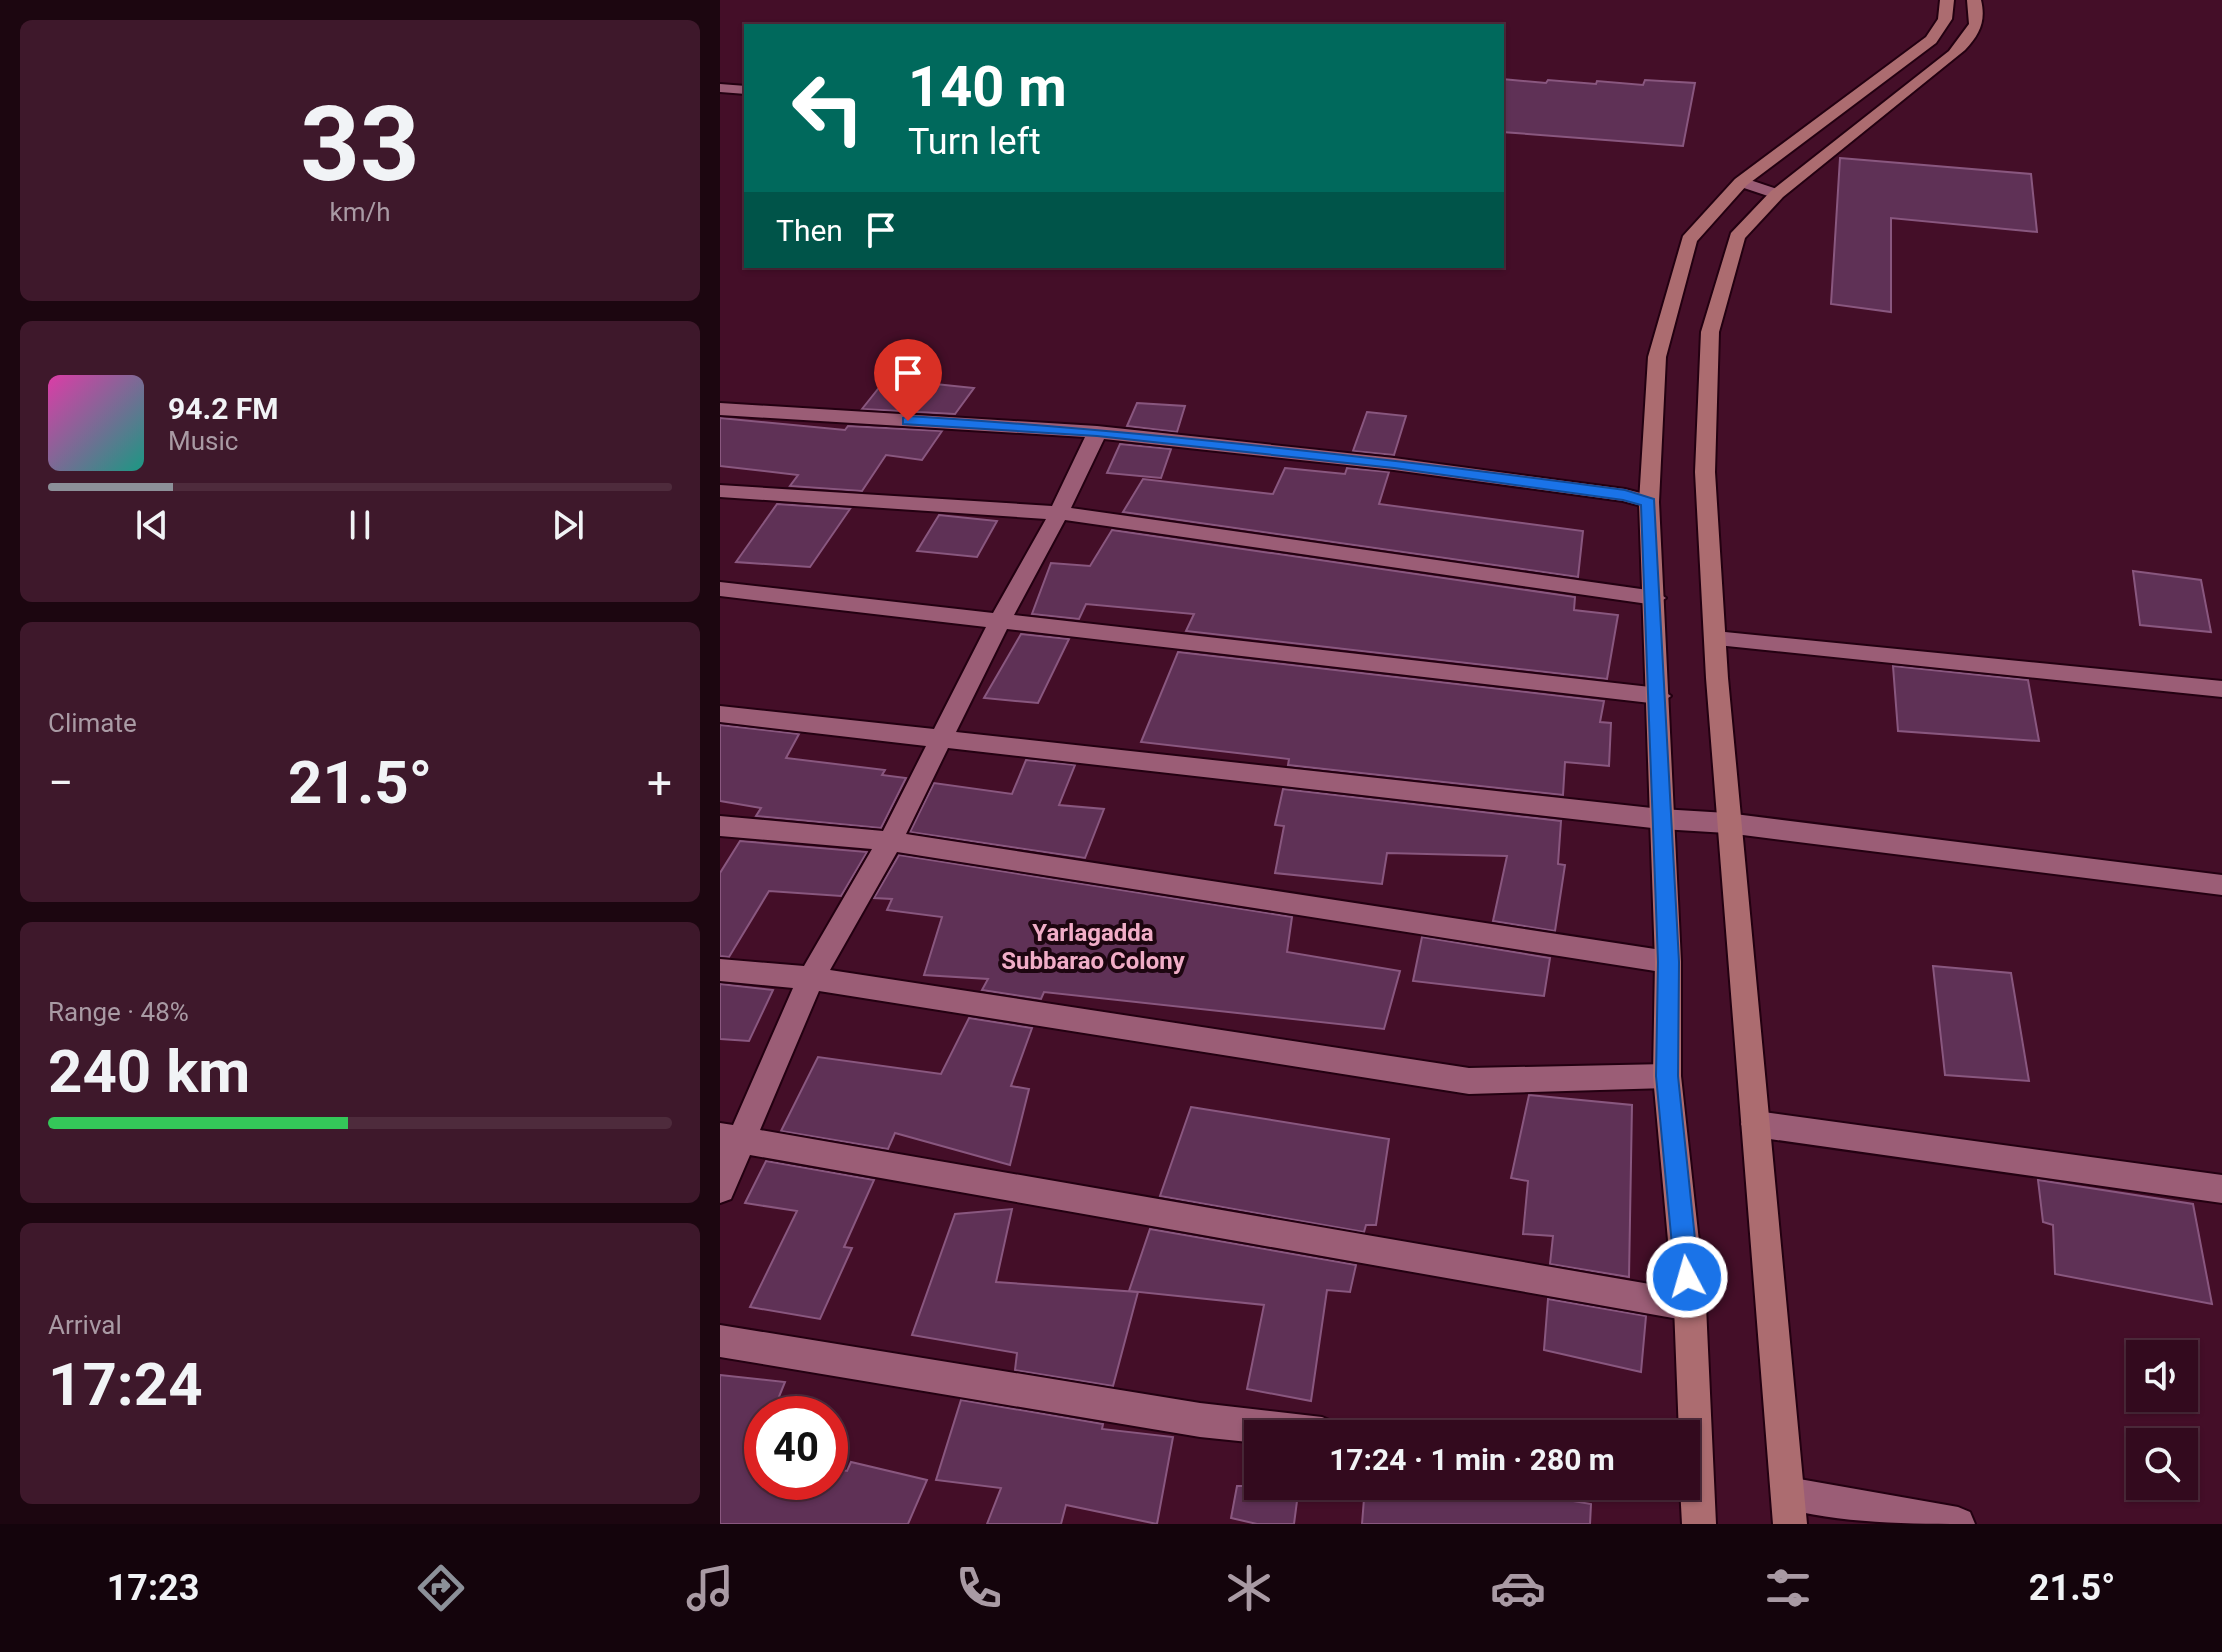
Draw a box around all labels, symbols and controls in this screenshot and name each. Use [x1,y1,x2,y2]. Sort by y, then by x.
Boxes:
text: 140 m [908,54,1067,120]
icon: left [776,56,880,160]
text: 33 [300,84,420,205]
text: Turn left [908,121,1041,163]
text: km/h [329,197,391,227]
icon: arrive [859,208,903,252]
text: Then [776,213,843,248]
pin [874,339,942,421]
icon: arrive [886,351,930,395]
text: 94.2 FM [168,391,279,426]
text: Music [168,426,238,456]
icon: previous [130,503,174,547]
icon: pause [338,503,382,547]
icon: next [546,503,590,547]
text: Climate [48,708,137,738]
text: 21.5° [288,747,432,818]
text: − [48,757,73,809]
text: + [647,757,672,809]
district label: Yarlagadda Subbarao Colony [1001,919,1186,975]
text: Range · 48% [48,997,189,1027]
text: 240 km [48,1036,250,1107]
position arrow [1645,1235,1729,1319]
text: Arrival [48,1310,122,1340]
map controls [2126,1340,2198,1500]
button: sound [2126,1340,2198,1412]
text: 17:24 [48,1349,203,1420]
speed limit sign: 40 [744,1396,848,1500]
button: search [2126,1428,2198,1500]
text: 17:24 · 1 min · 280 m [1329,1442,1615,1477]
icon: directions [413,1560,469,1616]
icon: music [682,1560,738,1616]
icon: phone [951,1560,1007,1616]
icon: climate [1221,1560,1277,1616]
icon: car [1490,1560,1546,1616]
icon: filters [1760,1560,1816,1616]
text: 17:23 [107,1567,199,1609]
text: 21.5° [2029,1567,2115,1609]

